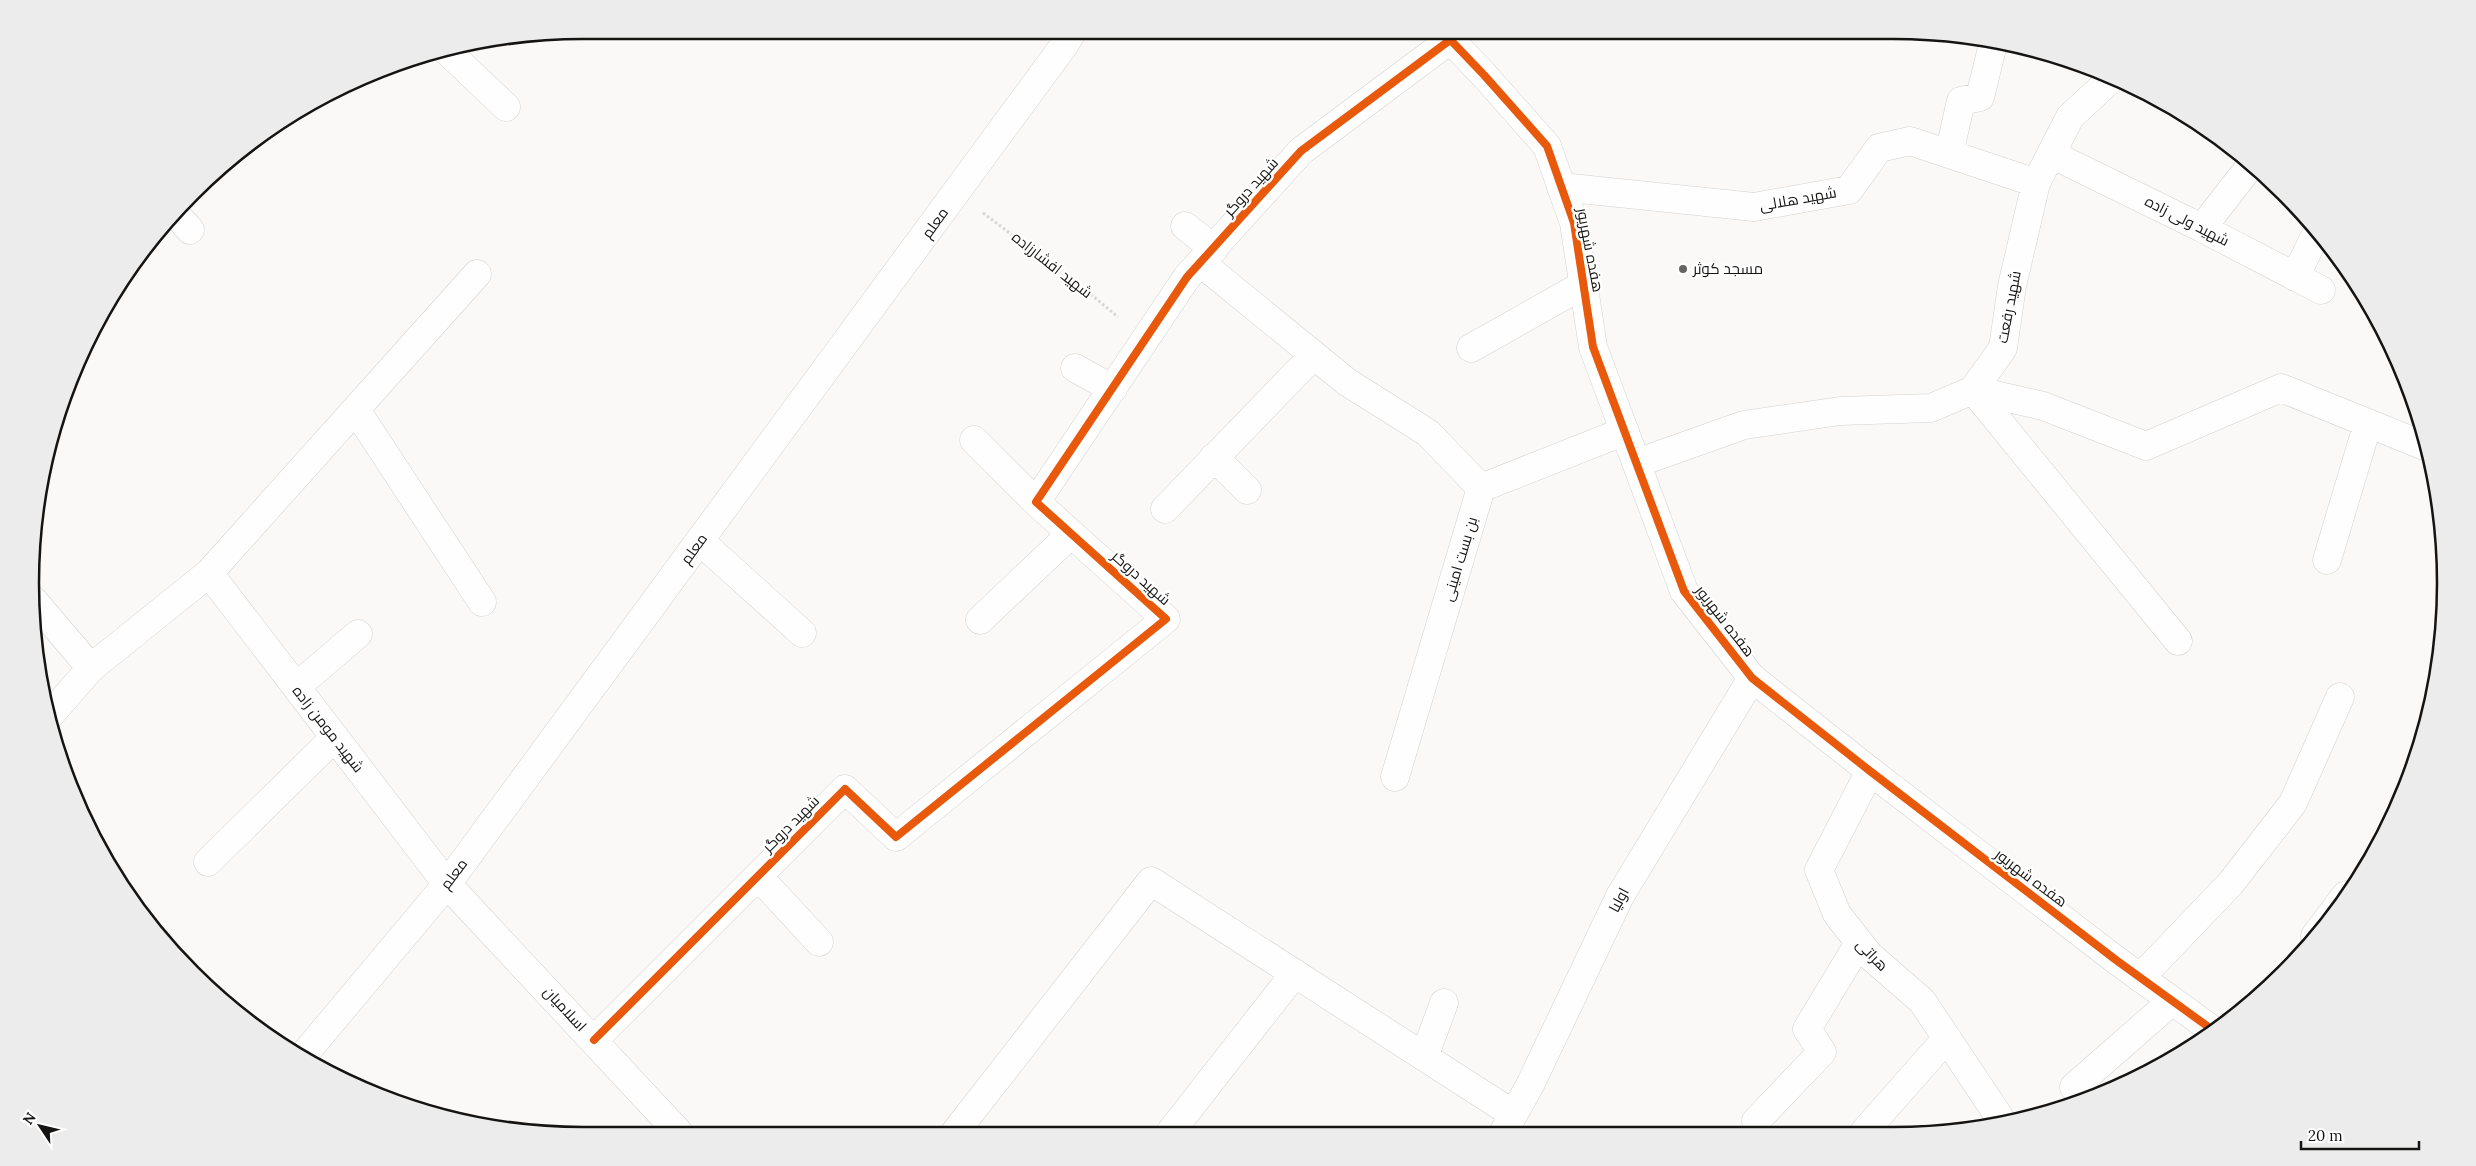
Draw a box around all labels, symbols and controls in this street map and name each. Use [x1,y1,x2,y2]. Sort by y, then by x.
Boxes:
street label: شهید دروگر [1219,153,1283,221]
street label: شهید هلالی [1758,182,1838,216]
street label: شهید ولی زاده [2141,191,2233,251]
street label: معلم [917,204,953,242]
street label: هفده شهریور [1572,205,1608,294]
street label: شهید افشارزاده [1008,227,1096,303]
place label: مسجد کوثر [1692,259,1763,278]
marker: مسجد کوثر [1677,263,1689,275]
street label: شهید رفعت [1992,269,2026,345]
street label: بن بست امینی [1438,514,1482,604]
street label: معلم [676,530,712,568]
street label: شهید دروگر [1107,546,1175,610]
street label: هفده شهریور [1690,580,1759,661]
street label: شهید مومن زاده [288,681,368,777]
street label: شهید دروگر [758,791,824,857]
street label: هفده شهریور [1990,844,2071,912]
street label: معلم [436,855,472,893]
street label: اولیا [1604,884,1633,915]
street label: هراتی [1852,934,1892,976]
street label: اسلامیان [539,982,591,1036]
north arrow [15,1101,65,1151]
text: N [19,1109,40,1128]
scale bar [2301,1118,2418,1150]
text: 20 m [2308,1126,2343,1145]

